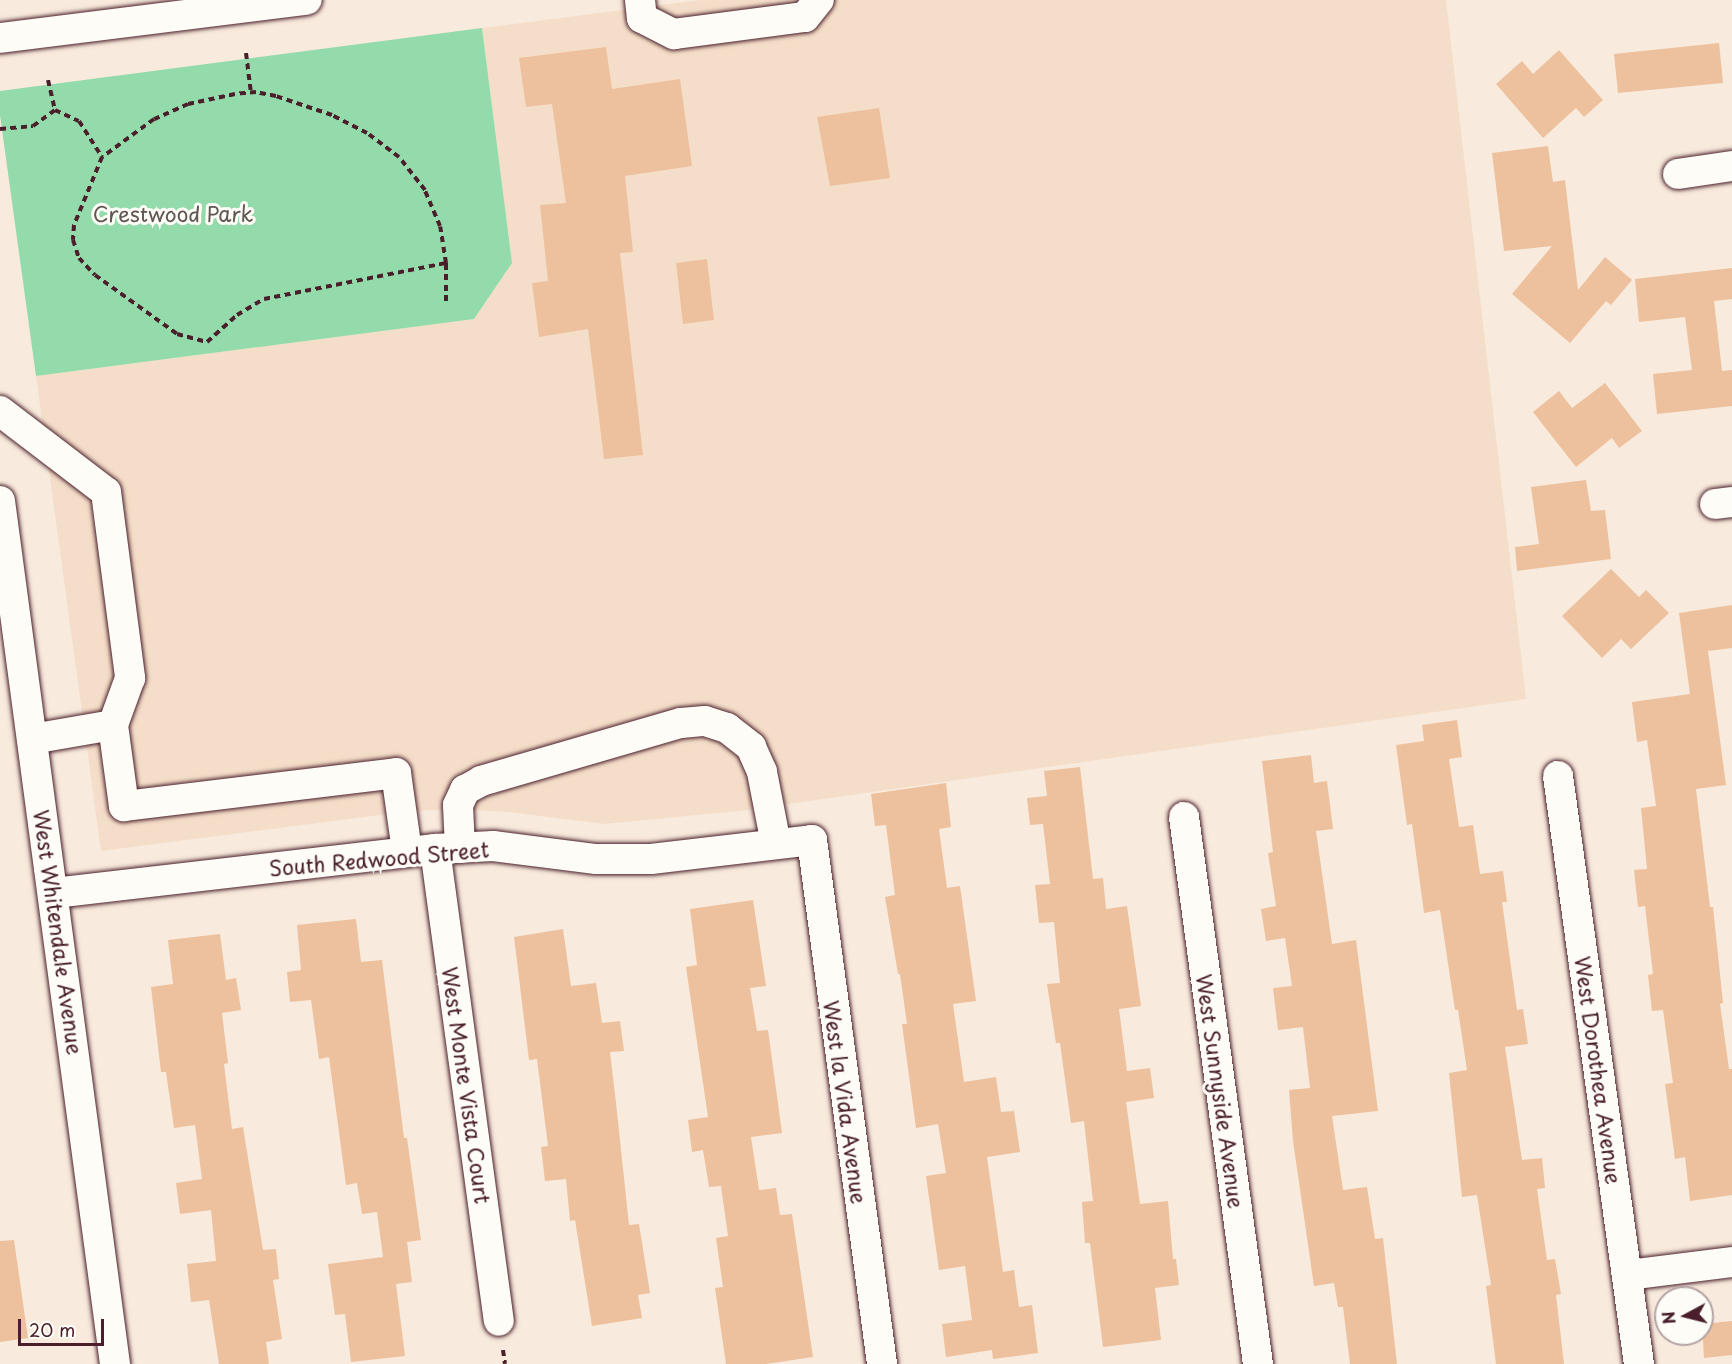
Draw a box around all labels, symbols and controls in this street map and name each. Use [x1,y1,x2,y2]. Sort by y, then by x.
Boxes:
park label: Crestwood Park [92,200,254,226]
street label: West Whitendale Avenue [29,807,89,1057]
street label: South Redwood Street [267,836,491,880]
street label: West Dorothea Avenue [1571,955,1627,1185]
street label: West Monte Vista Court [438,963,496,1207]
street label: West Sunnyside Avenue [1192,972,1250,1210]
street label: West la Vida Avenue [819,998,873,1206]
north arrow [1654,1286,1714,1346]
scale bar [21,1307,106,1345]
text: N [1655,1310,1681,1326]
text: 20 m [29,1316,75,1343]

